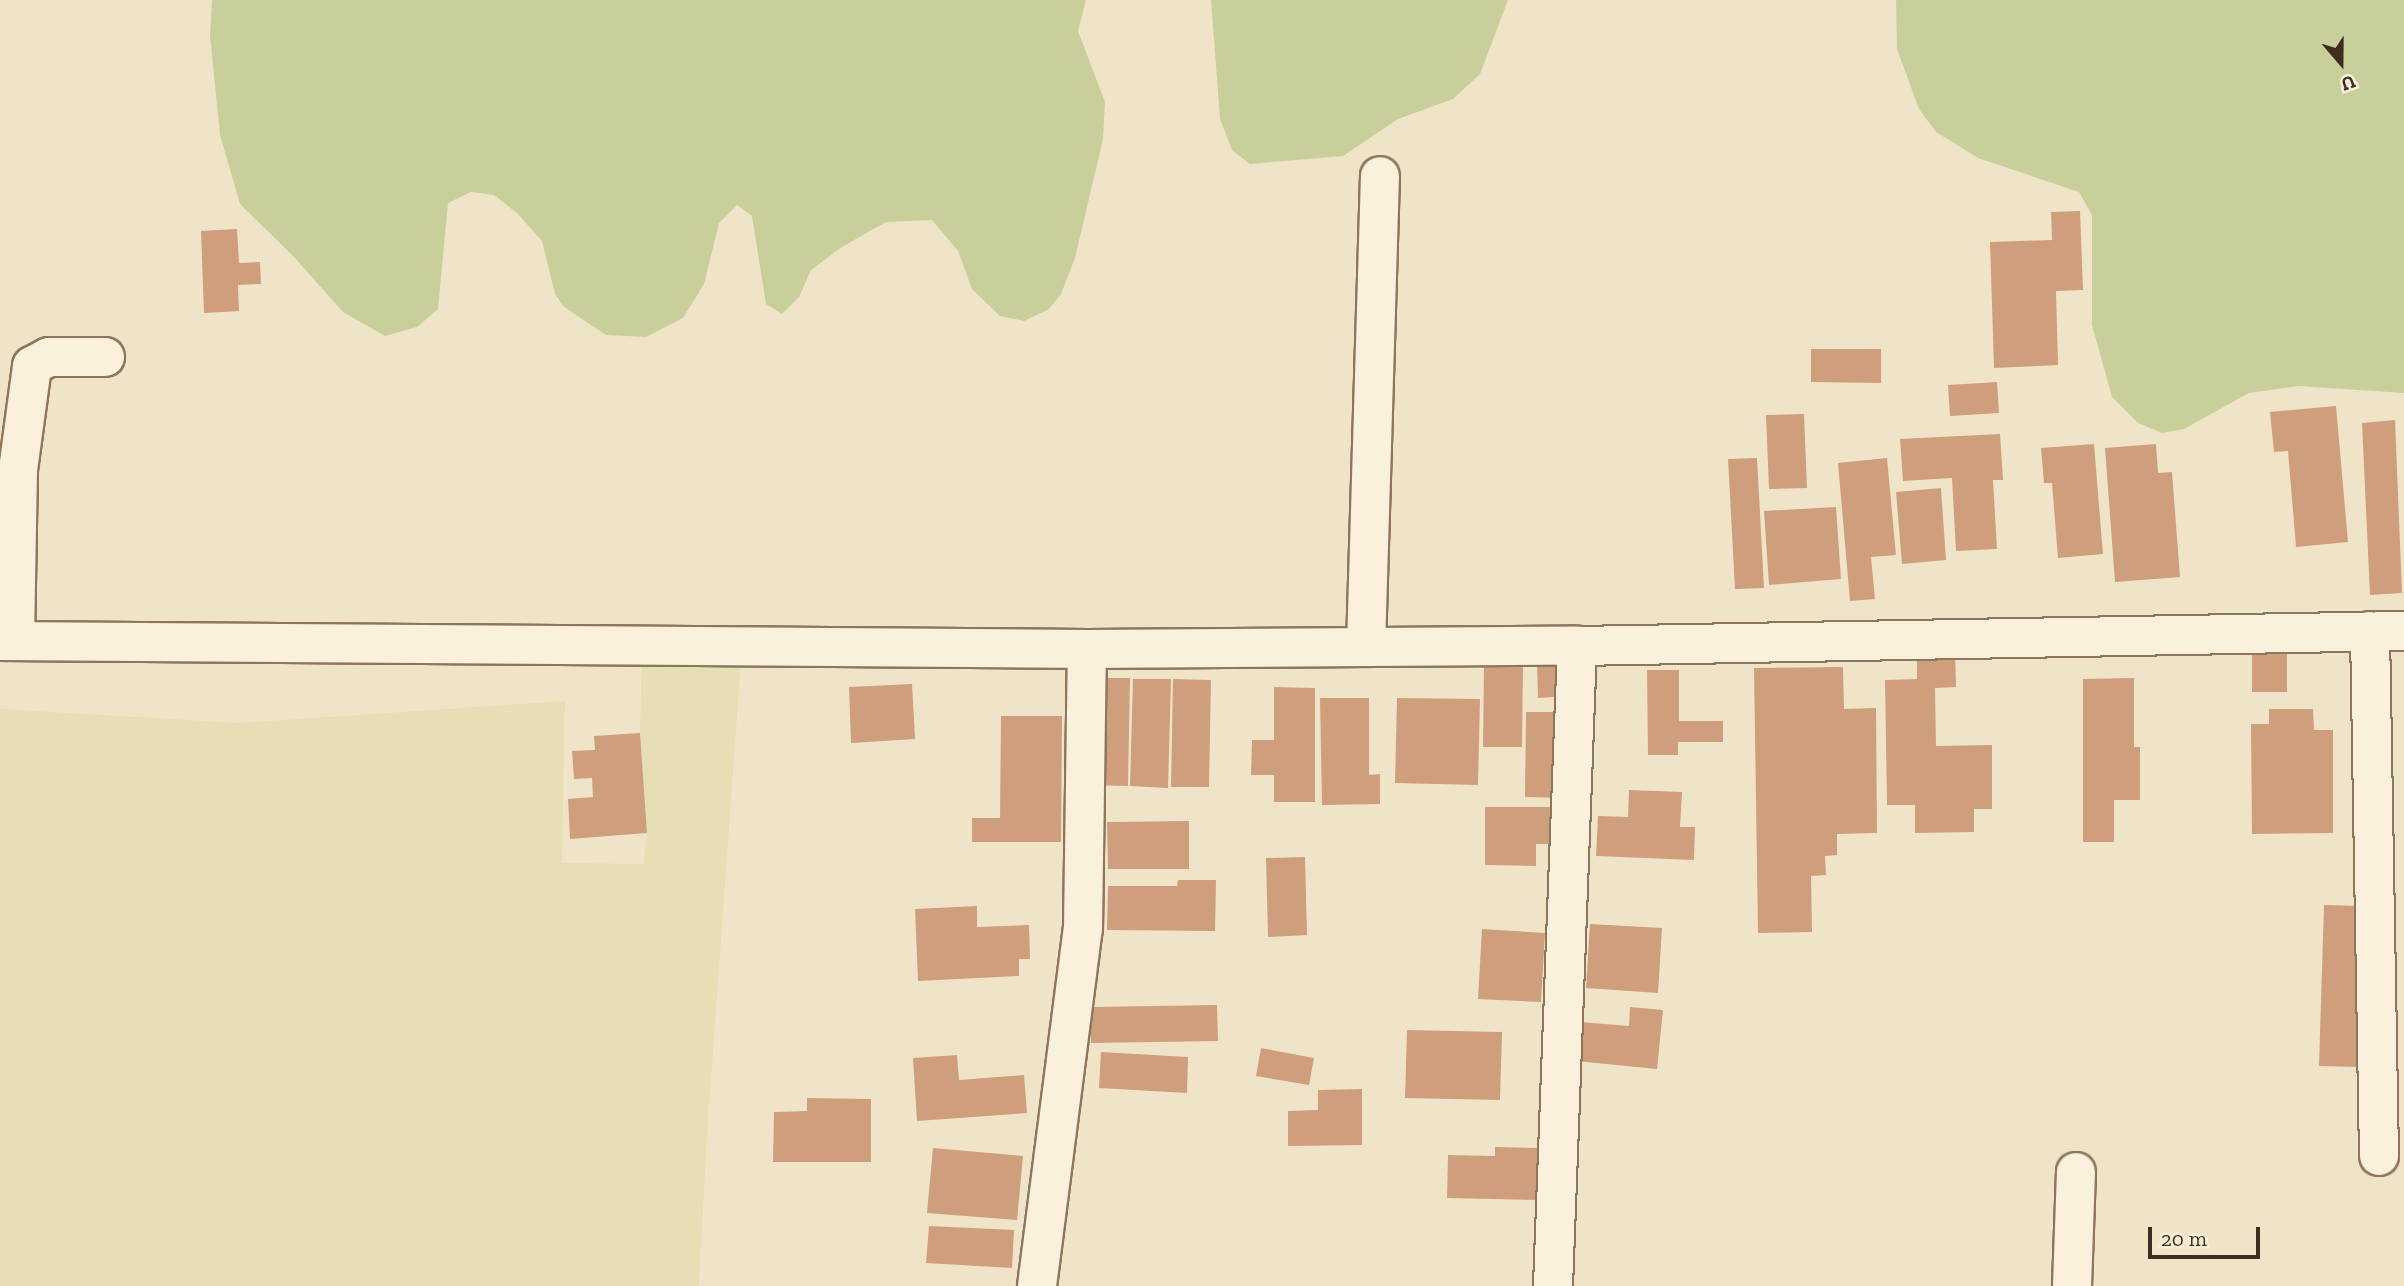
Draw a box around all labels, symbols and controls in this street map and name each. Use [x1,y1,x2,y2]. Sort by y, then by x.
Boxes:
north arrow [2306,28,2376,98]
text: U [2338,70,2359,96]
scale bar [2152,1212,2264,1256]
text: 20 m [2161,1226,2207,1251]

